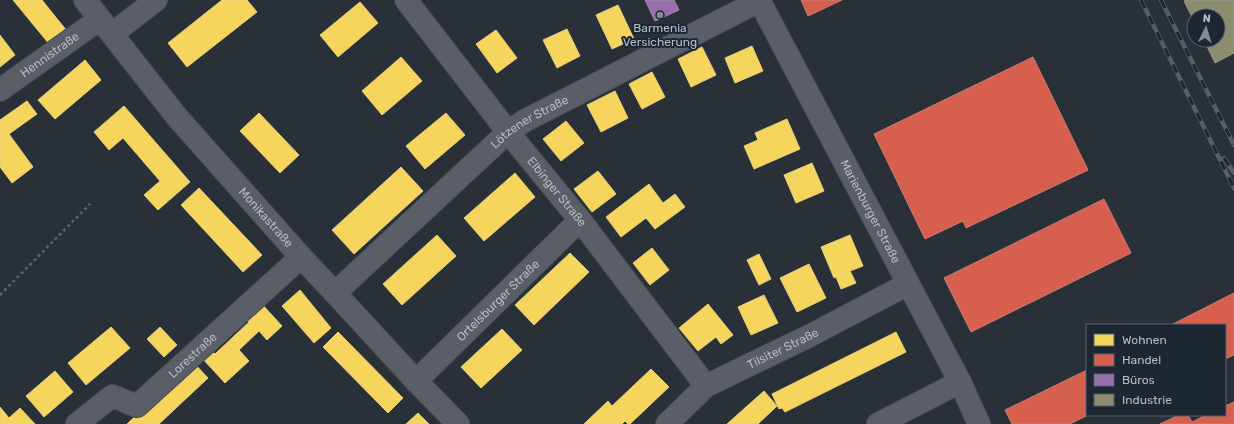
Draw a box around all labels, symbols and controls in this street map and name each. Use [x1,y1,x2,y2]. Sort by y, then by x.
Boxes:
north arrow [1186,8,1226,48]
marker: Barmenia Versicherung [655,10,665,20]
text: N [1202,12,1211,25]
place label: Barmenia Versicherung [623,21,697,49]
street label: Hennistraße [18,29,82,80]
street label: Lötzener Straße [488,92,571,151]
street label: Elbinger Straße [524,154,590,230]
street label: Marienburger Straße [837,158,903,266]
street label: Monikastraße [236,185,296,250]
street label: Ortelsburger Straße [454,257,542,344]
legend [1086,324,1226,416]
street label: Tilsiter Straße [745,325,821,372]
street label: Lorestraße [166,330,220,381]
text: Wohnen [1122,333,1167,347]
text: Handel [1122,353,1161,367]
text: Büros [1122,373,1155,387]
text: Industrie [1122,393,1172,407]

